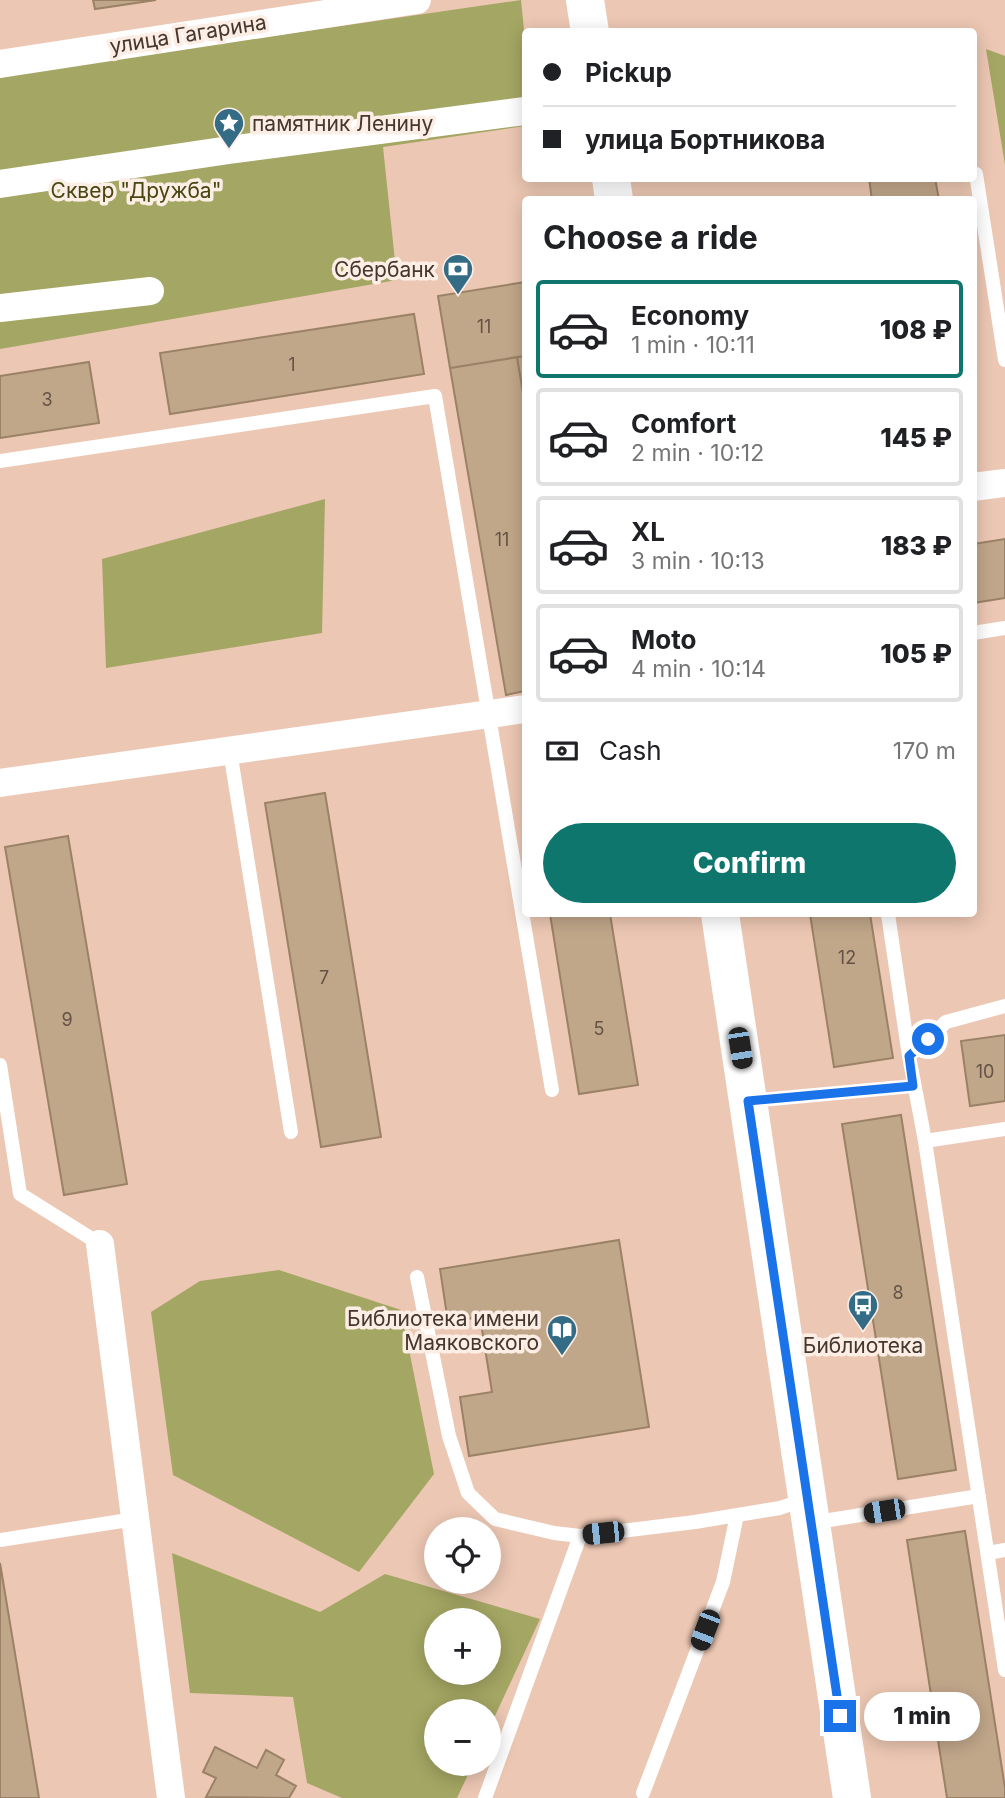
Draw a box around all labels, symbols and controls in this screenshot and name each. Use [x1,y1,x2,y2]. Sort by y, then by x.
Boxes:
street label: улица Гагарина [108,9,268,59]
text: Pickup [585,57,672,88]
place icon: памятник Ленину [212,106,246,150]
place label: памятник Ленину [252,111,433,136]
text: улица Бортникова [585,124,825,155]
park label: Сквер "Дружба" [51,178,221,203]
text: Choose a ride [543,218,758,257]
bank icon: Сбербанк [441,252,475,296]
place label: Сбербанк [334,257,436,282]
icon: car [547,298,610,361]
text: Economy [631,300,749,331]
text: 108 ₽ [880,314,952,345]
house number: 11 [477,316,491,337]
text: 1 min · 10:11 [631,331,755,359]
house number: 1 [288,354,296,375]
house number: 3 [41,389,53,410]
icon: car [547,406,610,469]
text: Comfort [631,408,736,439]
text: 145 ₽ [880,422,952,453]
text: 2 min · 10:12 [631,439,764,467]
icon: car [547,514,610,577]
text: XL [631,516,665,547]
house number: 11 [495,529,509,550]
text: 183 ₽ [881,530,952,561]
text: 3 min · 10:13 [631,547,765,575]
icon: car [547,622,610,685]
text: Moto [631,624,696,655]
text: 105 ₽ [880,638,952,669]
text: 4 min · 10:14 [631,655,766,683]
icon: cash [543,732,581,770]
text: Cash [599,735,662,766]
text: 170 m [893,737,956,765]
button: Confirm [543,823,956,903]
house number: 12 [838,947,856,968]
house number: 7 [319,967,329,988]
house number: 9 [61,1009,73,1030]
house number: 5 [594,1018,604,1039]
route start [912,1023,944,1055]
car [727,1026,754,1070]
house number: 10 [976,1061,994,1082]
house number: 8 [892,1282,904,1303]
bus stop icon: Библиотека [846,1288,880,1332]
place label: Библиотека имени Маяковского [347,1306,539,1355]
library icon: Библиотека имени Маяковского [545,1313,579,1357]
place label: Библиотека [803,1333,923,1358]
car [862,1497,907,1525]
map controls [424,1517,501,1776]
button: locate [424,1517,501,1594]
car [582,1520,625,1546]
car [688,1607,723,1653]
button: + [424,1608,501,1685]
callout: 1 min [864,1692,980,1740]
button: − [424,1699,501,1776]
route end [824,1700,856,1732]
text: 1 min [893,1702,951,1730]

